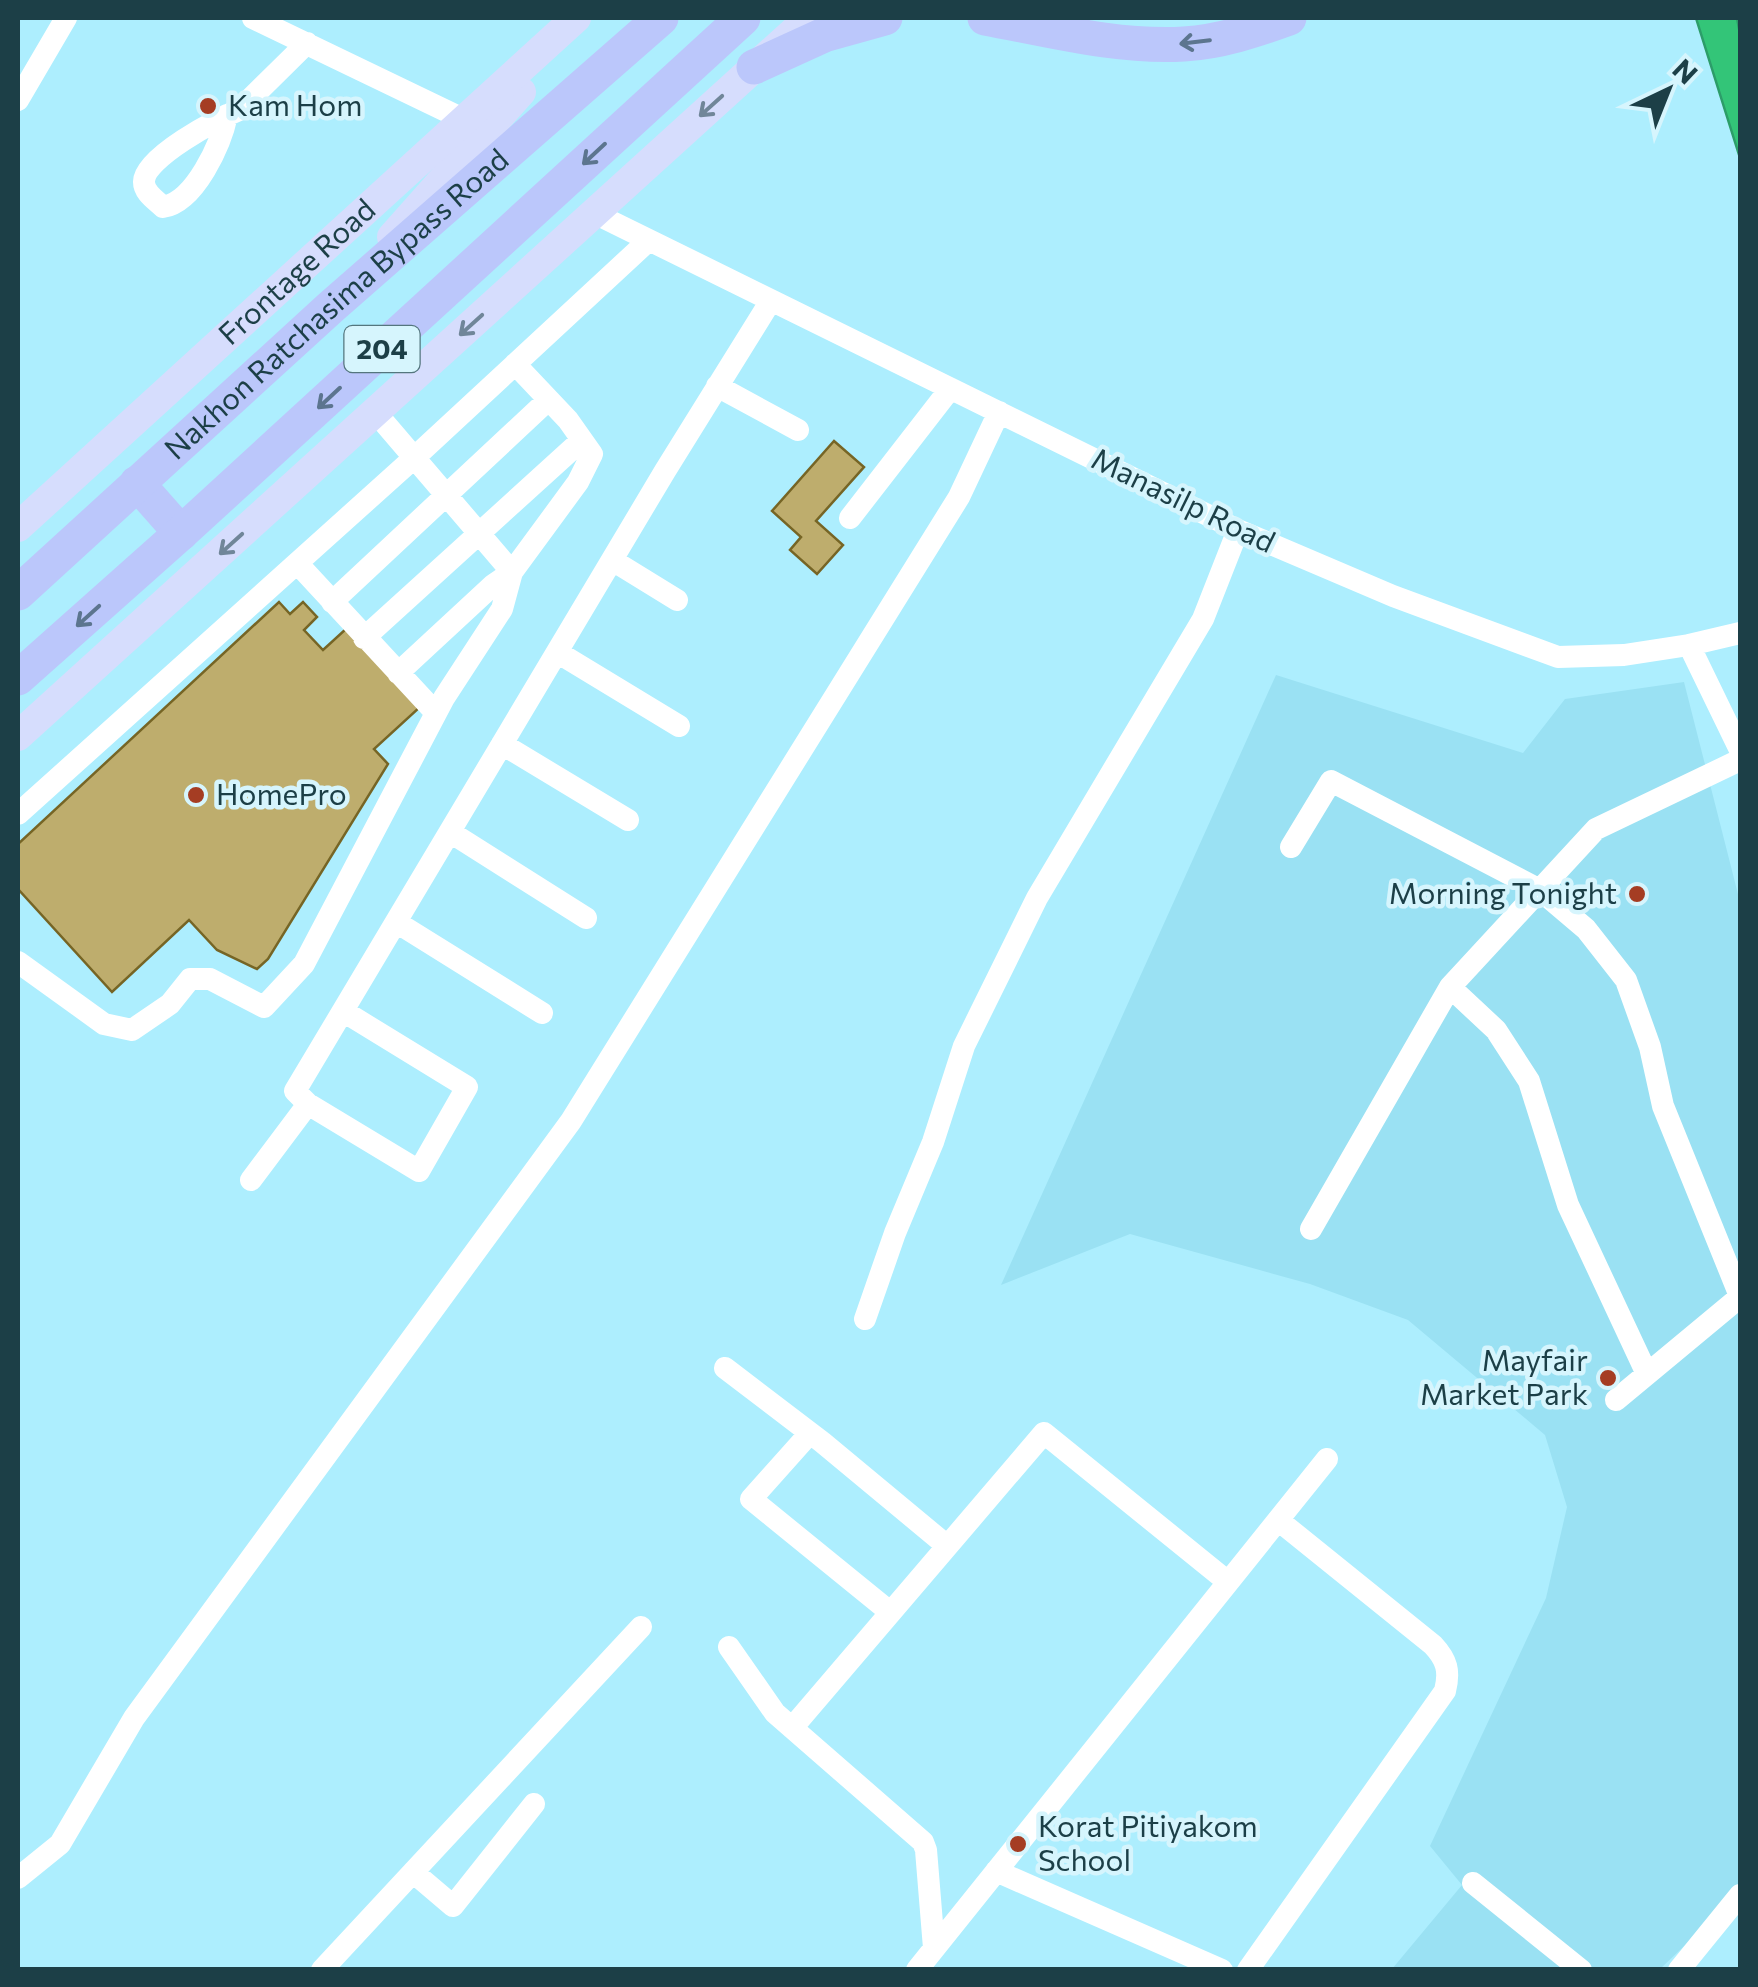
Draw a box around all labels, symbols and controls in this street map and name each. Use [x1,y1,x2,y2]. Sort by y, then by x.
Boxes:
one-way arrow [1180,33,1212,52]
north arrow [1618,40,1718,140]
text: N [1666,51,1705,91]
place label: Kam Hom [228,85,362,122]
marker: Kam Hom [197,95,219,117]
one-way arrow [699,95,724,118]
street label: Nakhon Ratchasima Bypass Road [156,139,515,466]
one-way arrow [582,143,607,166]
street label: Frontage Road [210,190,382,351]
one-way arrow [459,314,484,337]
road number: 204 [344,326,420,372]
one-way arrow [317,386,342,409]
street label: Manasilp Road [1086,438,1282,559]
one-way arrow [219,533,244,556]
one-way arrow [76,604,101,627]
place label: HomePro [216,774,347,811]
marker: HomePro [185,784,207,806]
place label: Morning Tonight [1389,873,1617,910]
marker: Morning Tonight [1626,883,1648,905]
place label: Mayfair Market Park [1420,1340,1588,1411]
marker: Mayfair Market Park [1597,1367,1619,1389]
place label: Korat Pitiyakom School [1038,1806,1258,1877]
marker: Korat Pitiyakom School [1007,1833,1029,1855]

